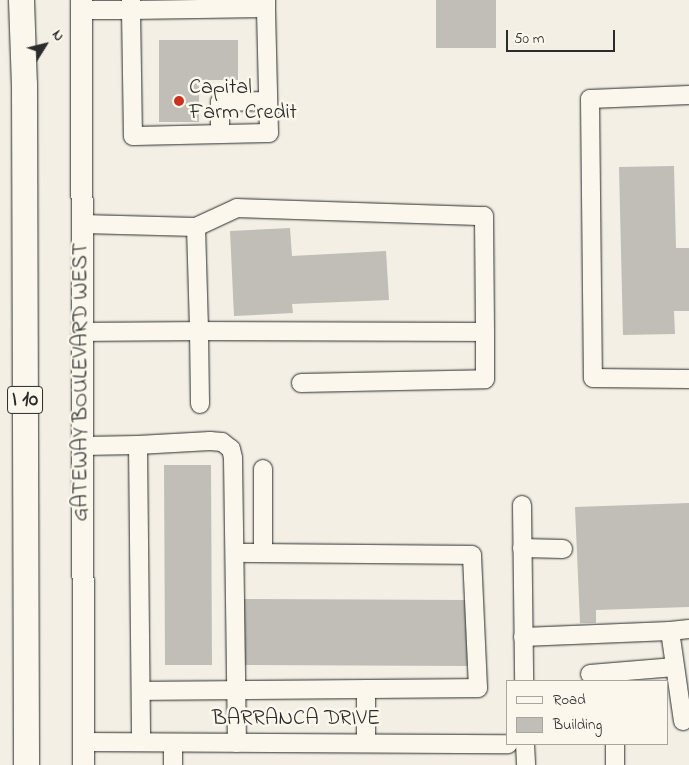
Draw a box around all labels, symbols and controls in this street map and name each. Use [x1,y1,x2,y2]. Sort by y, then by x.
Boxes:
north arrow [20,20,70,70]
scale bar [509,20,618,52]
text: N [46,26,69,46]
text: 50 m [514,28,544,50]
place label: Capital Farm Credit [189,75,297,126]
marker: Capital Farm Credit [173,95,185,107]
street label: GATEWAY BOULEVARD WEST [69,243,95,521]
road number: I 10 [6,382,44,418]
legend [507,680,669,745]
text: Road [553,689,586,711]
street label: BARRANCA DRIVE [212,707,380,733]
text: Building [553,714,602,736]

